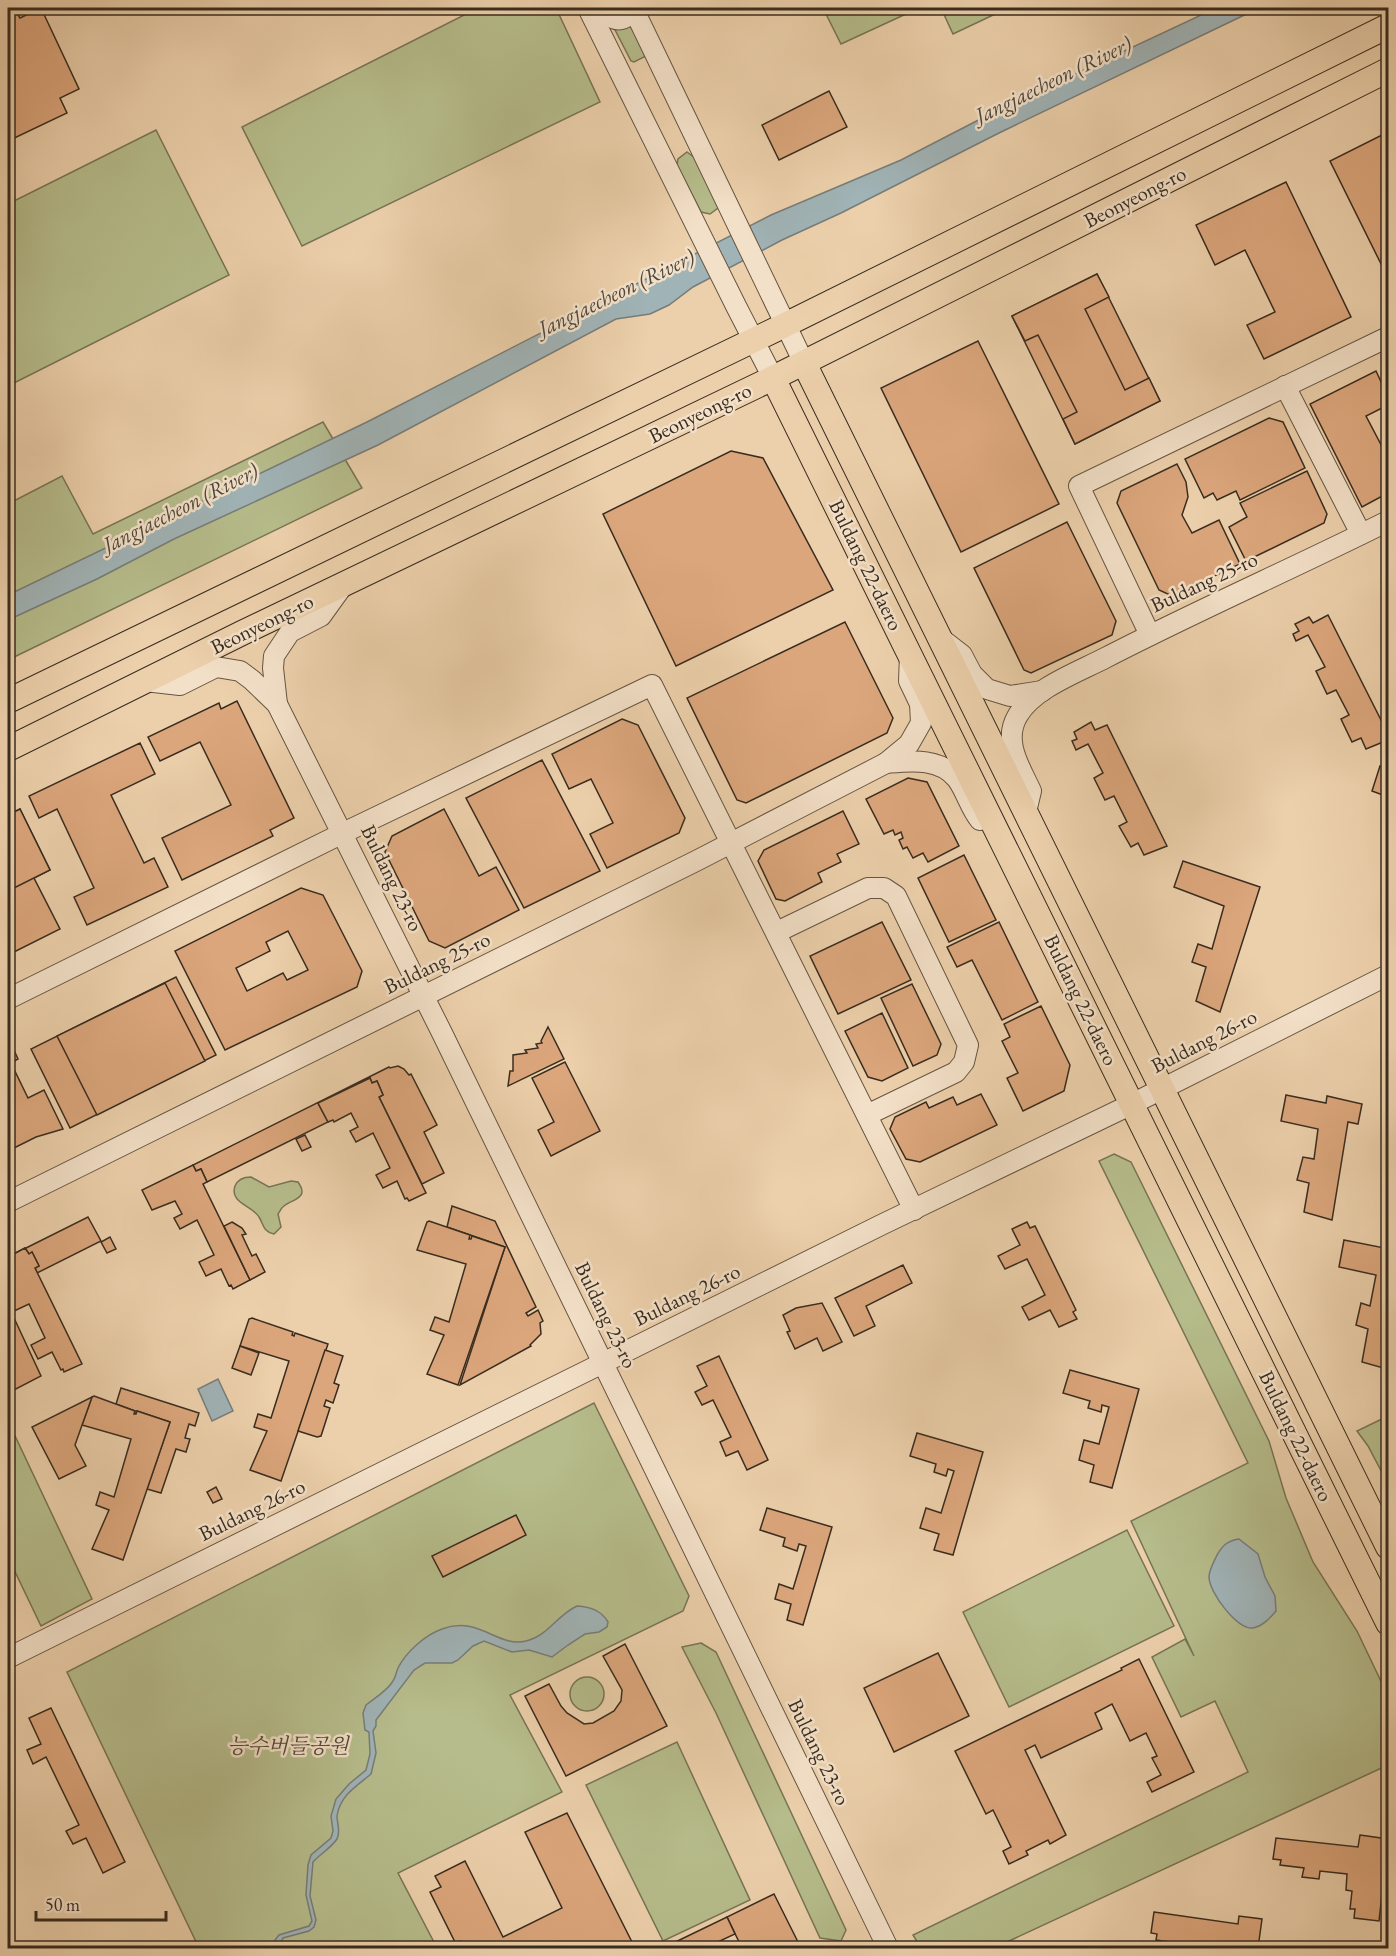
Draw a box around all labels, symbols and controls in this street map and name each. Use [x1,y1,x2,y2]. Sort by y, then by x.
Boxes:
water label: Jangjaecheon (River) [966,29,1136,132]
street label: Beonyeong-ro [1079,159,1191,234]
water label: Jangjaecheon (River) [529,242,699,345]
street label: Beonyeong-ro [644,376,756,449]
water label: Jangjaecheon (River) [93,456,263,561]
street label: Buldang 22-daero [823,495,910,635]
street label: Buldang 25-ro [1146,545,1262,618]
street label: Beonyeong-ro [206,587,318,660]
street label: Buldang 23-ro [355,820,430,935]
street label: Buldang 25-ro [379,925,494,1000]
street label: Buldang 22-daero [1038,930,1125,1070]
street label: Buldang 26-ro [1146,1002,1261,1079]
street label: Buldang 23-ro [569,1257,644,1372]
street label: Buldang 26-ro [629,1257,744,1332]
street label: Buldang 22-daero [1253,1366,1340,1506]
street label: Buldang 26-ro [194,1472,309,1547]
street label: Buldang 23-ro [782,1694,857,1809]
park label: 능수버들공원 [227,1732,351,1759]
scale bar [36,1884,166,1922]
text: 50 m [45,1893,80,1916]

